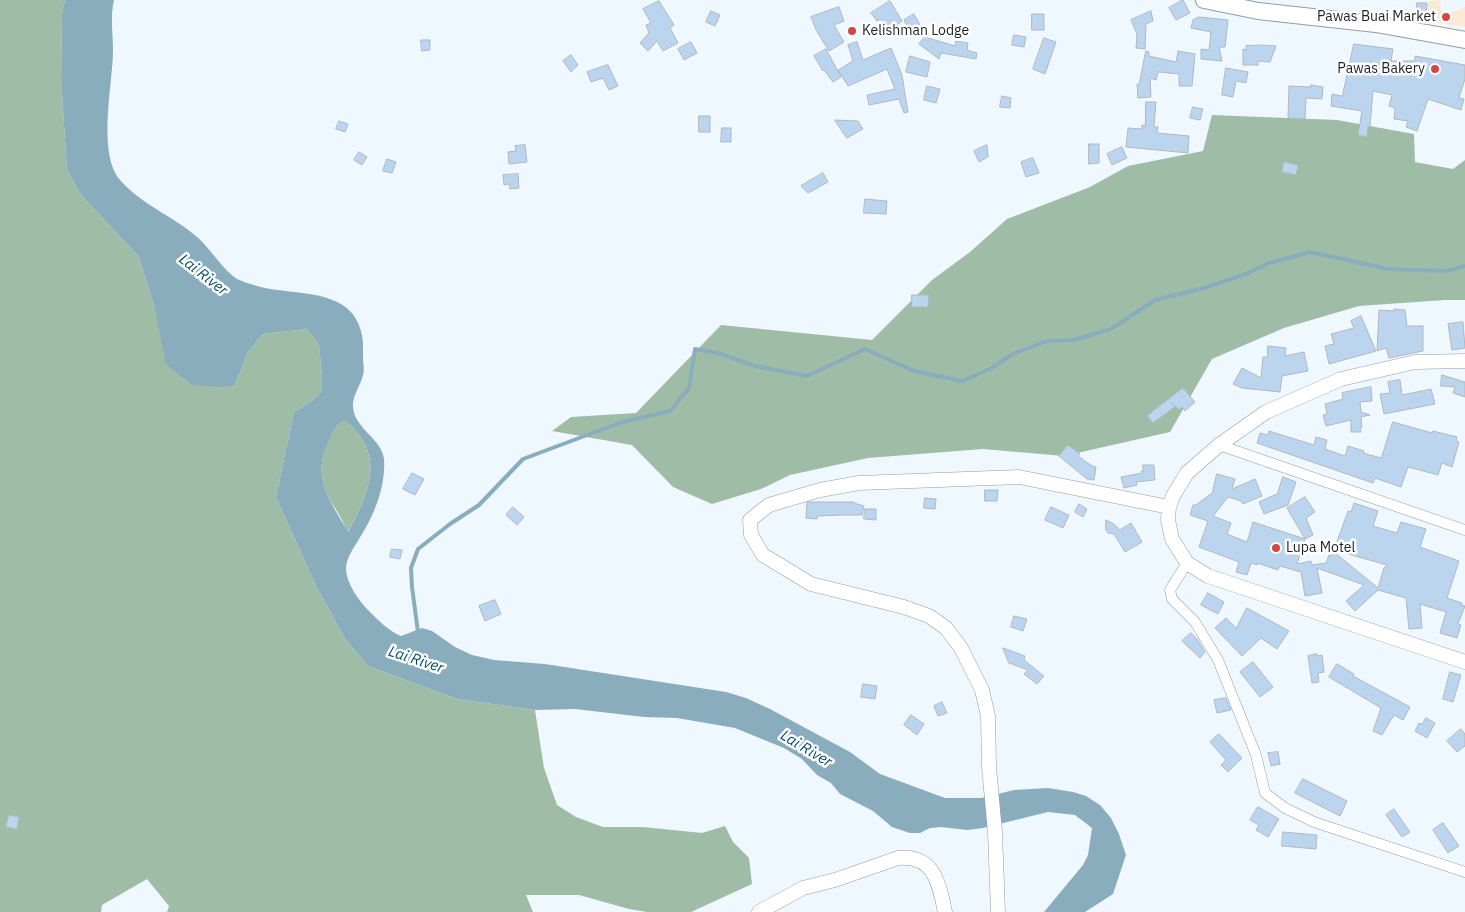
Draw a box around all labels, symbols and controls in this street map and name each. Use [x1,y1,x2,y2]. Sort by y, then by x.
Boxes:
place label: Pawas Buai Market [1317,9,1436,25]
marker: Pawas Buai Market [1440,11,1452,23]
place label: Kelishman Lodge [862,23,969,39]
marker: Kelishman Lodge [846,25,858,37]
place label: Pawas Bakery [1337,61,1425,77]
marker: Pawas Bakery [1429,63,1441,75]
water label: Lai River [175,250,231,300]
place label: Lupa Motel [1286,540,1355,556]
marker: Lupa Motel [1270,542,1282,554]
water label: Lai River [386,643,446,677]
water label: Lai River [777,727,835,771]

